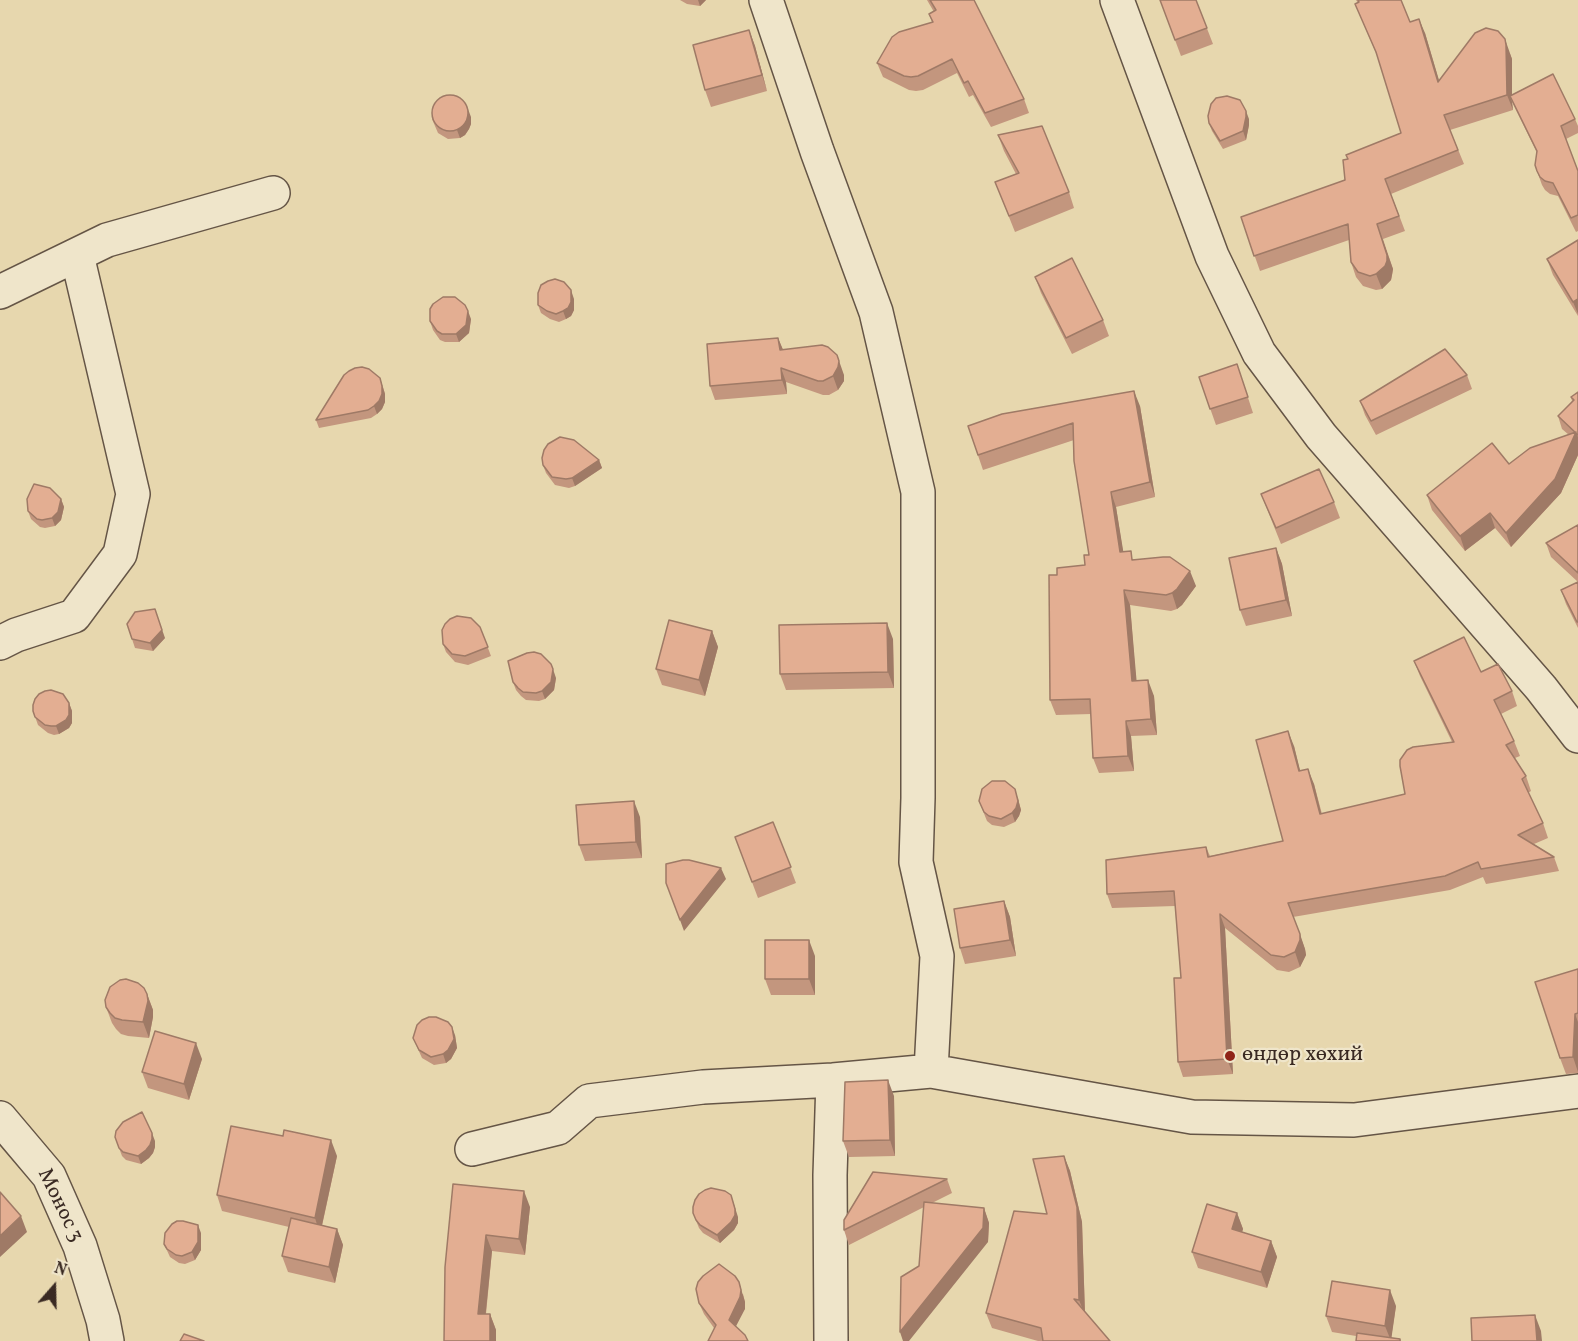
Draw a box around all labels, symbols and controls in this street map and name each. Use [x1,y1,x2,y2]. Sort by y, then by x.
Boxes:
place label: өндөр хөхий [1242,1043,1363,1069]
marker: өндөр хөхий [1223,1049,1237,1063]
street label: Монос 3 [30,1165,88,1247]
north arrow [24,1257,84,1317]
text: N [51,1258,69,1282]

